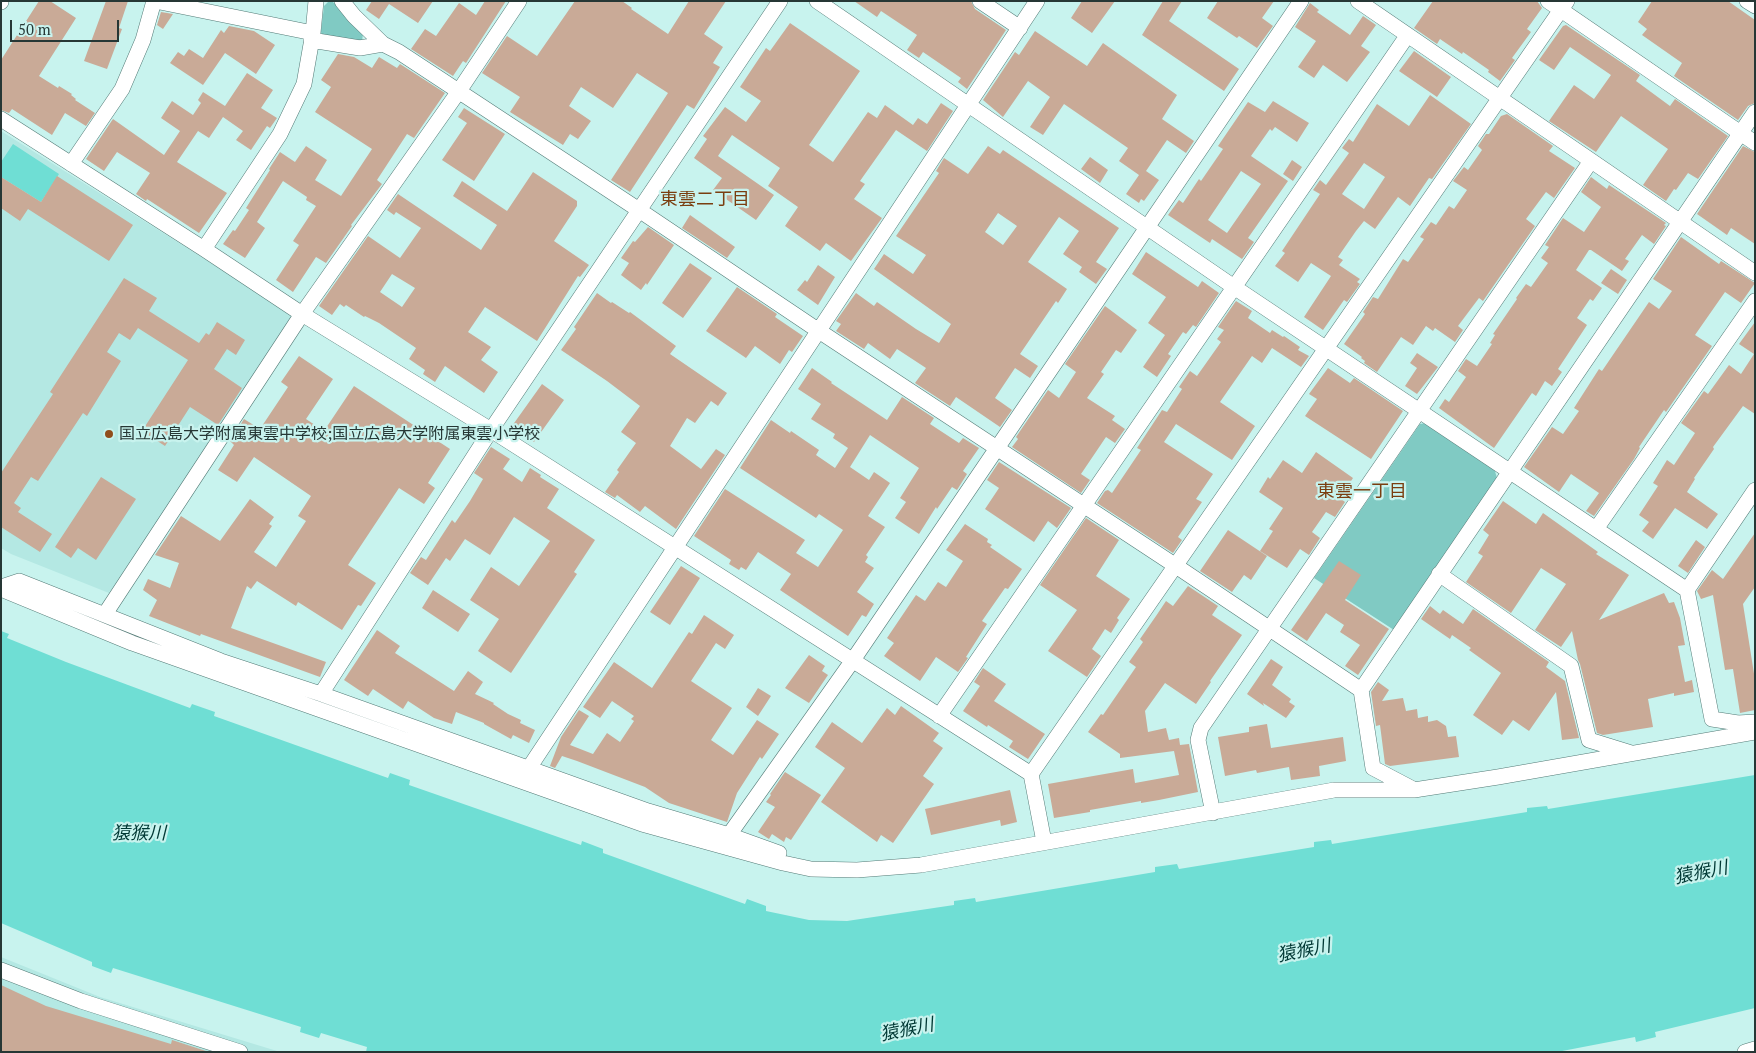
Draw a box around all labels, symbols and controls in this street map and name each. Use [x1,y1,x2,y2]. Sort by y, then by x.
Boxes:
scale bar [12,10,121,42]
text: 50 m [18,19,51,39]
district label: 東雲二丁目 [660,189,750,211]
place label: 国立広島大学附属東雲中学校;国立広島大学附属東雲小学校 [119,424,540,444]
marker: 国立広島大学附属東雲中学校;国立広島大学附属東雲小学校 [103,428,115,440]
district label: 東雲一丁目 [1317,481,1407,503]
water label: 猿猴川 [112,823,166,845]
water label: 猿猴川 [1672,857,1730,889]
water label: 猿猴川 [1275,935,1333,967]
water label: 猿猴川 [878,1014,936,1046]

